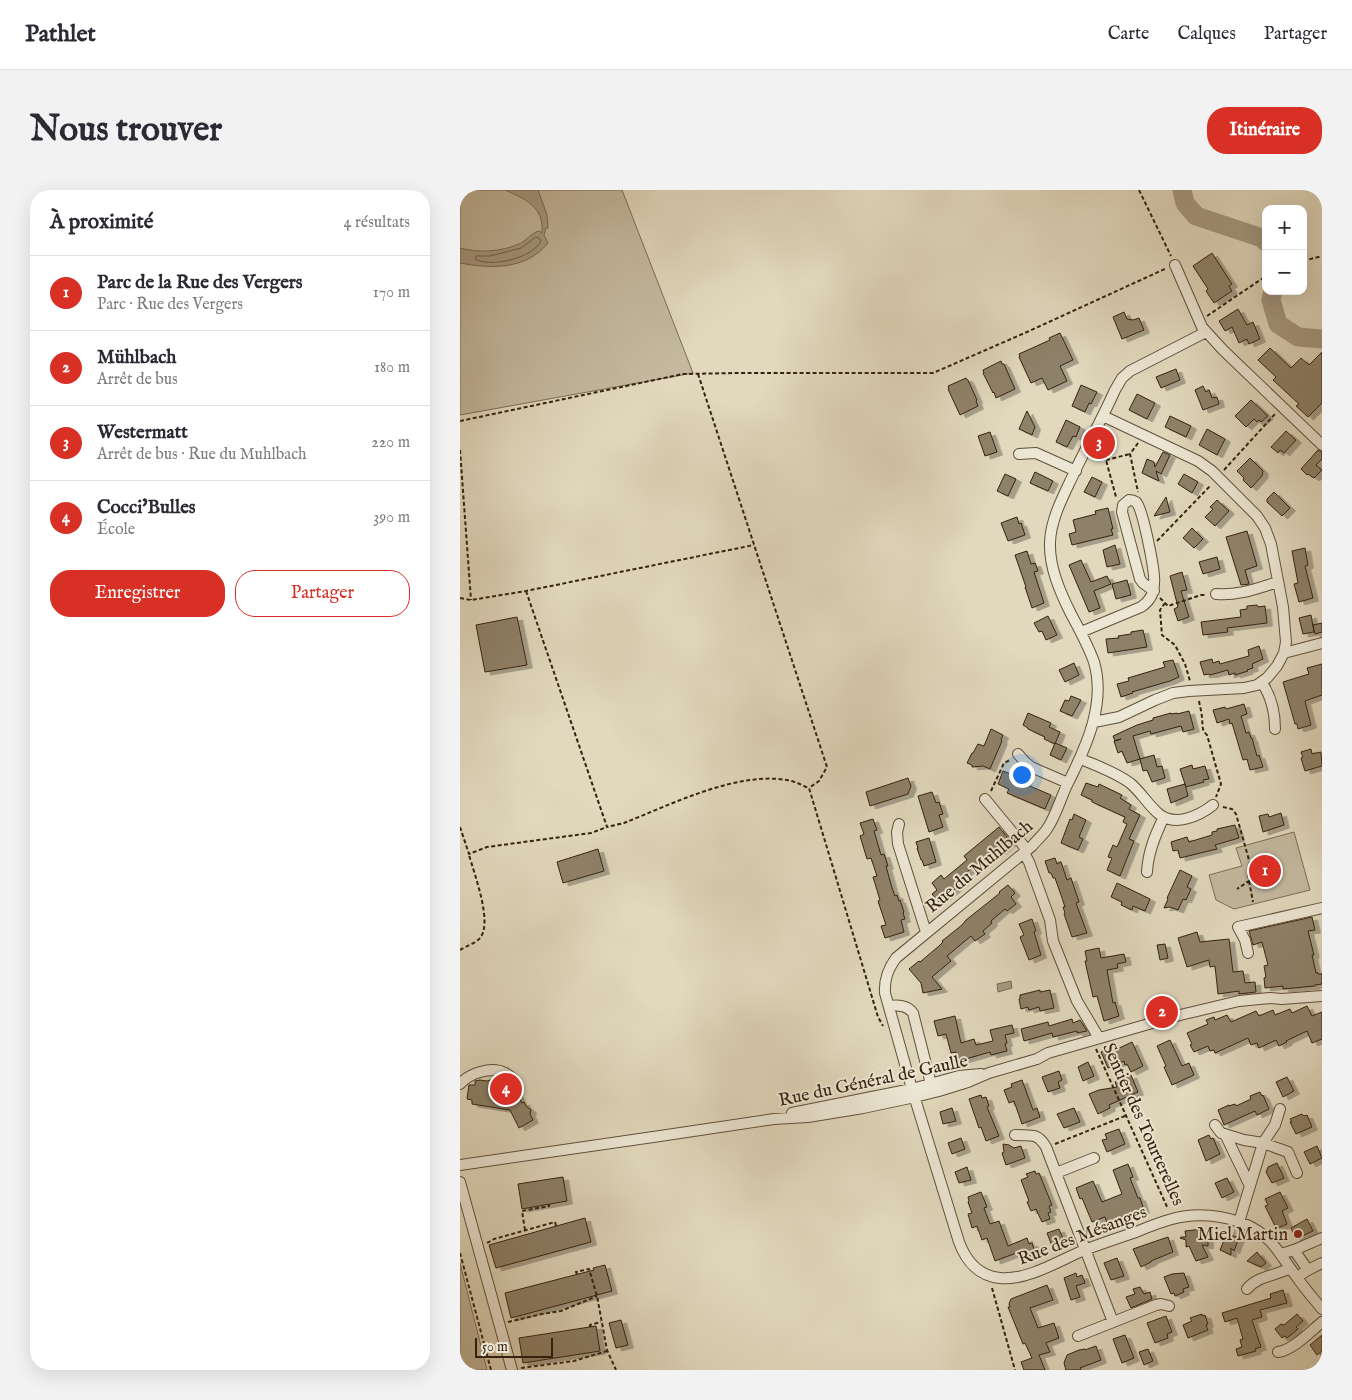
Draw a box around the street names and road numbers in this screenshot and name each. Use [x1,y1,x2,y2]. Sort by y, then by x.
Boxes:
street label: Rue du Muhlbach [922,815,1039,919]
street label: Sentier des Tourterelles [1096,1040,1189,1210]
street label: Rue du Général de Gaulle [777,1050,970,1113]
street label: Rue des Mésanges [1015,1201,1150,1272]

